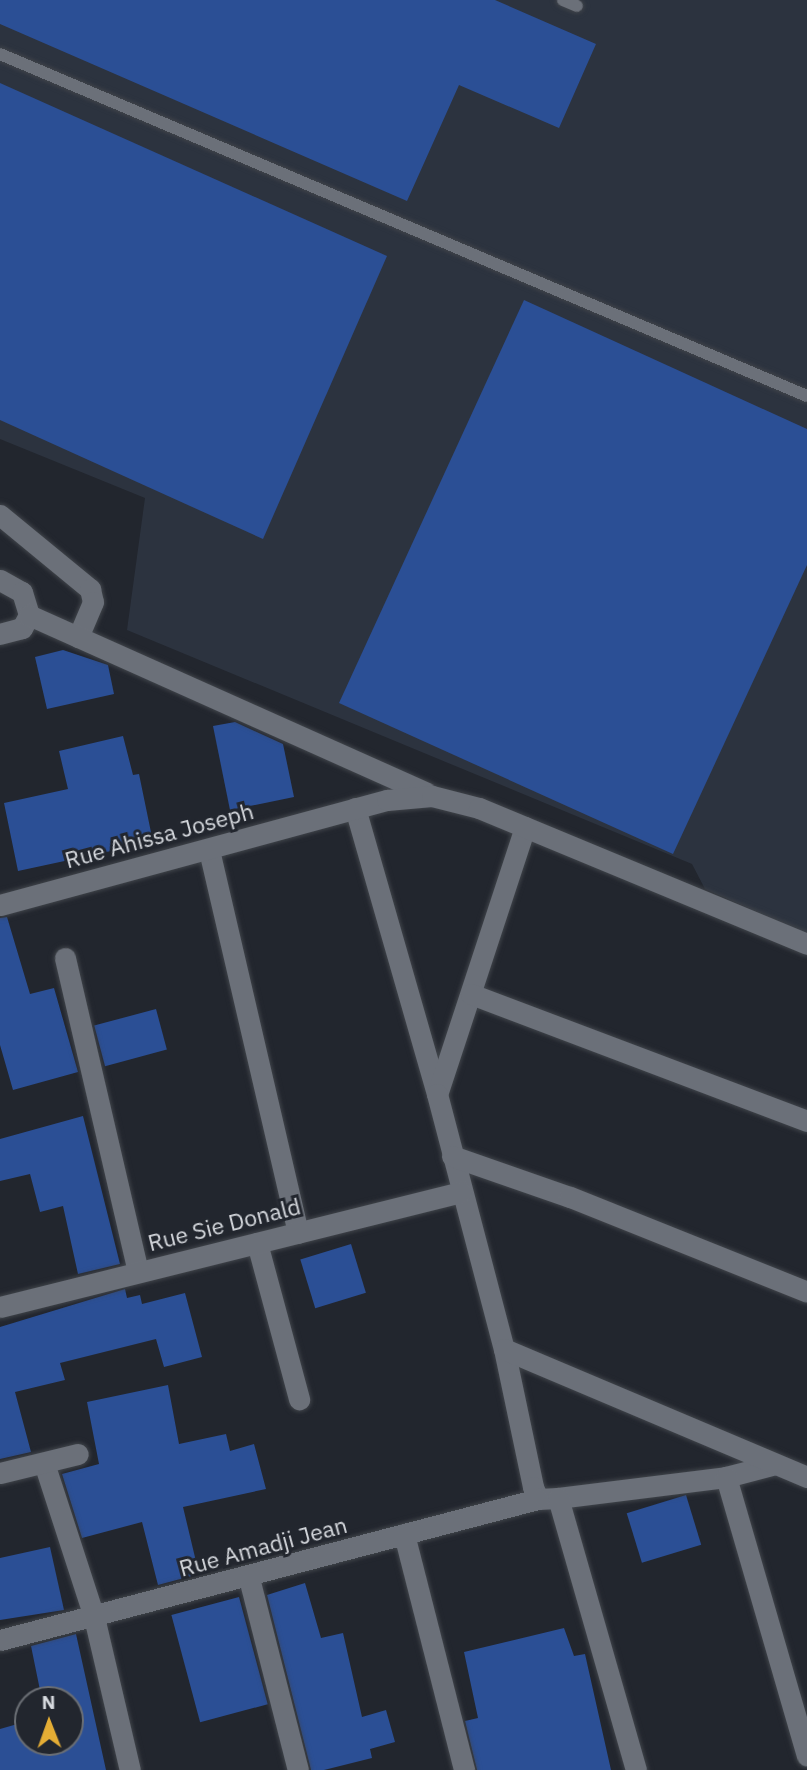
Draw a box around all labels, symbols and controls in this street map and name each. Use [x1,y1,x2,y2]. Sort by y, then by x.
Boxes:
street label: Rue Ahissa Joseph [62,797,256,873]
street label: Rue Sie Donald [145,1192,303,1256]
street label: Rue Amadji Jean [176,1510,350,1582]
north arrow [14,1686,84,1756]
text: N [42,1690,56,1714]

